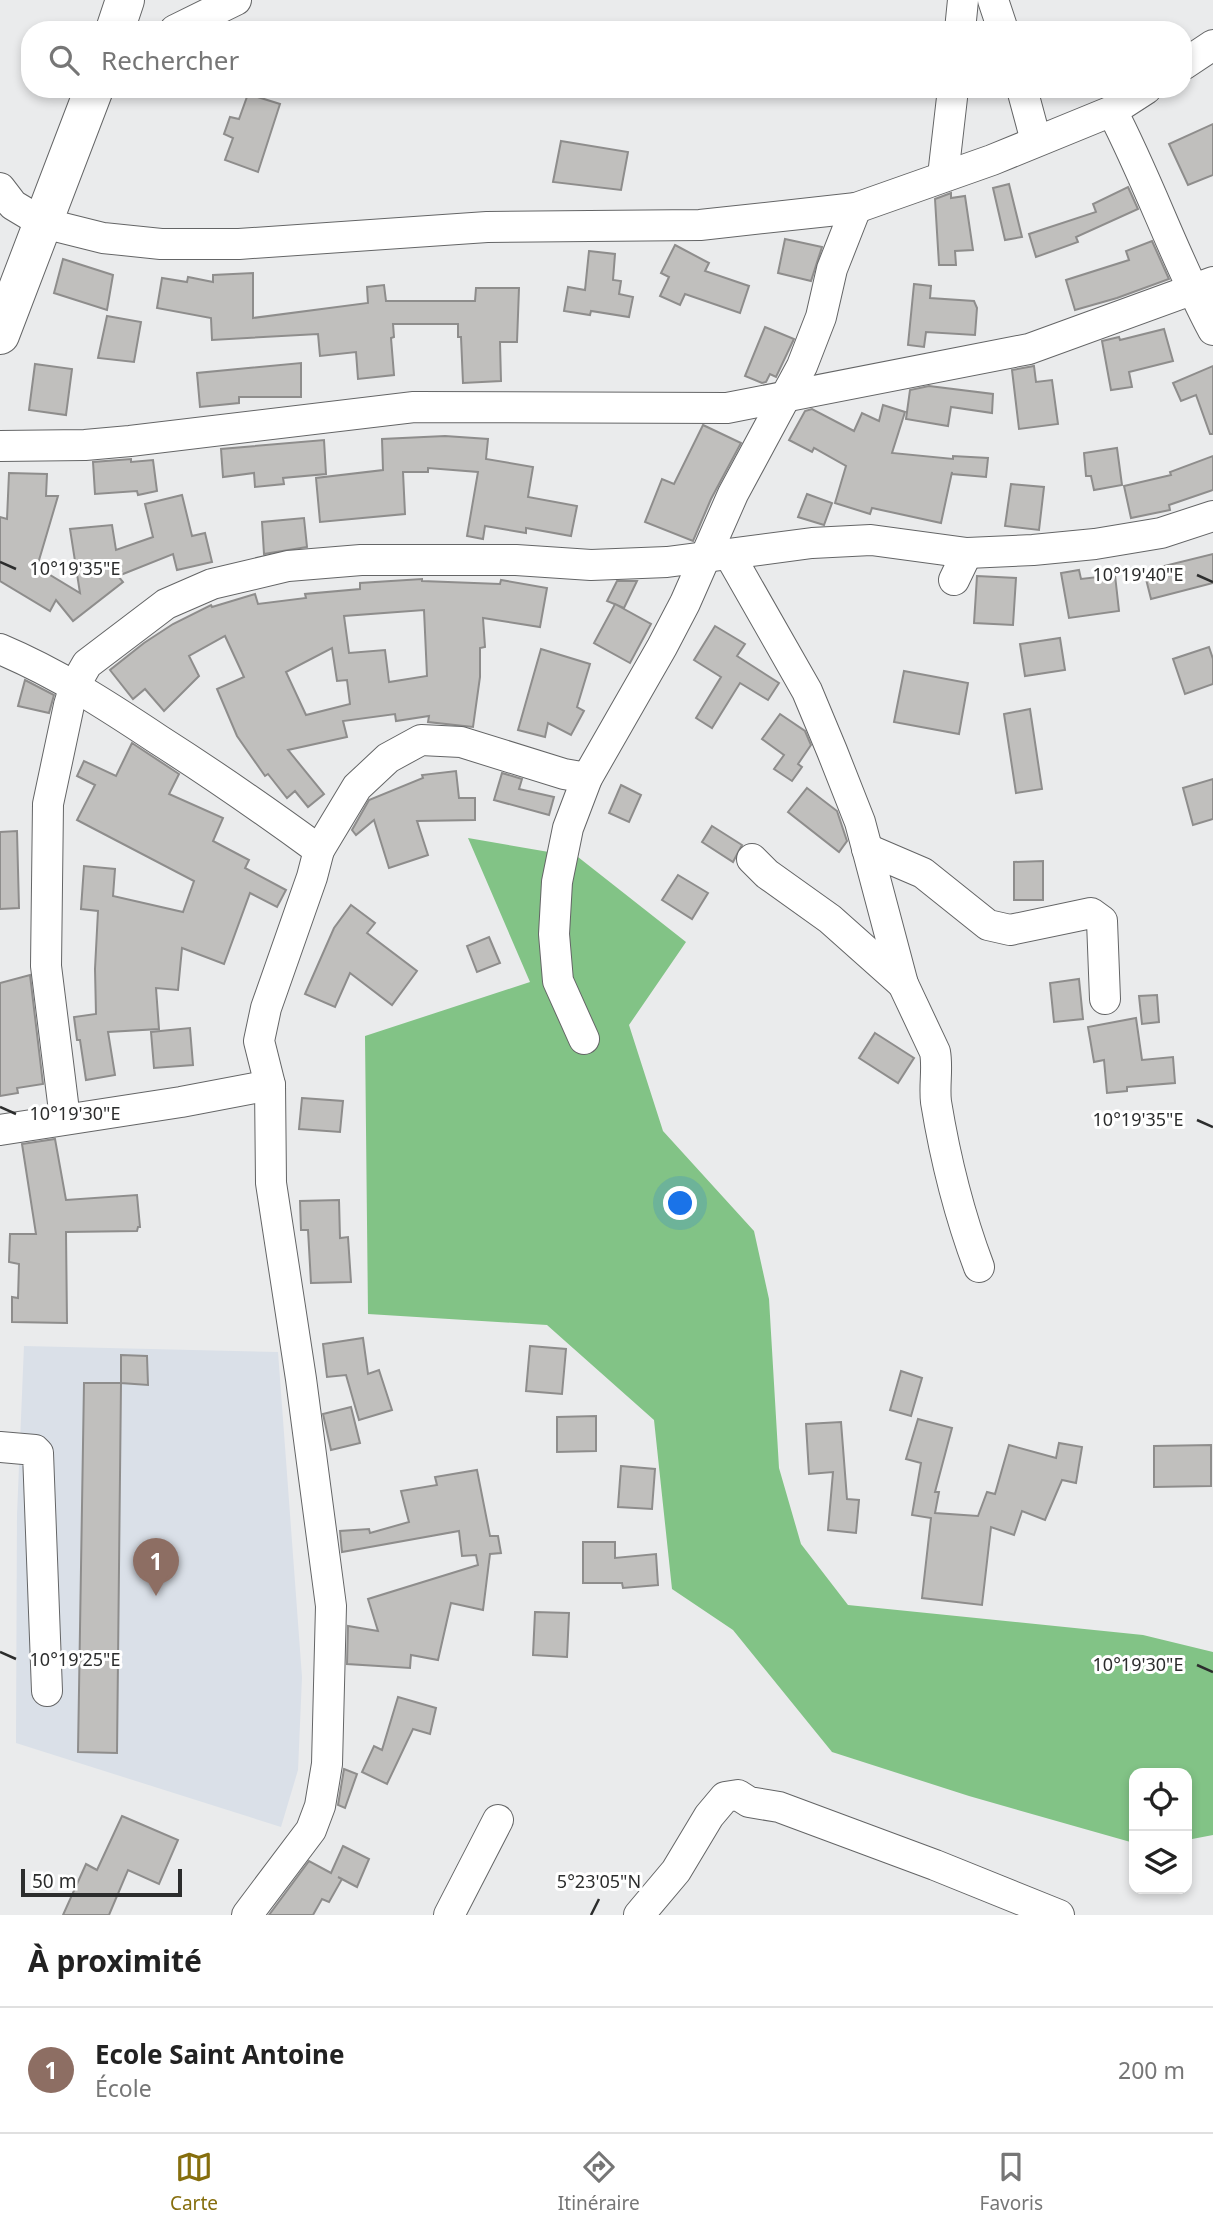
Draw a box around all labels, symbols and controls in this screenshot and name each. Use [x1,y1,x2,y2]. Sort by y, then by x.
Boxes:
search box [21,21,1192,98]
icon: search [45,41,83,79]
text: Rechercher [101,42,239,78]
text: 10°19'35"E [30,556,120,580]
text: 10°19'40"E [1093,562,1183,586]
text: 10°19'30"E [30,1101,120,1125]
text: 10°19'35"E [1093,1107,1183,1131]
your location [663,1186,697,1220]
pin: 1 [133,1538,179,1596]
text: 10°19'25"E [30,1647,120,1671]
text: 10°19'30"E [1093,1652,1183,1676]
map controls [1129,1768,1192,1894]
button: locate [1129,1768,1192,1831]
button: layers [1129,1831,1192,1894]
scale bar [21,1866,182,1898]
text: 50 m [32,1868,76,1894]
text: 5°23'05"N [557,1869,641,1893]
text: À proximité [28,1940,202,1981]
text: Ecole Saint Antoine [95,2036,345,2072]
text: 1 [44,2054,58,2086]
text: 200 m [1118,2054,1185,2086]
text: École [95,2072,152,2104]
tab: Carte [170,2148,218,2216]
tab: Itinéraire [558,2148,640,2216]
tab: Favoris [980,2148,1043,2216]

